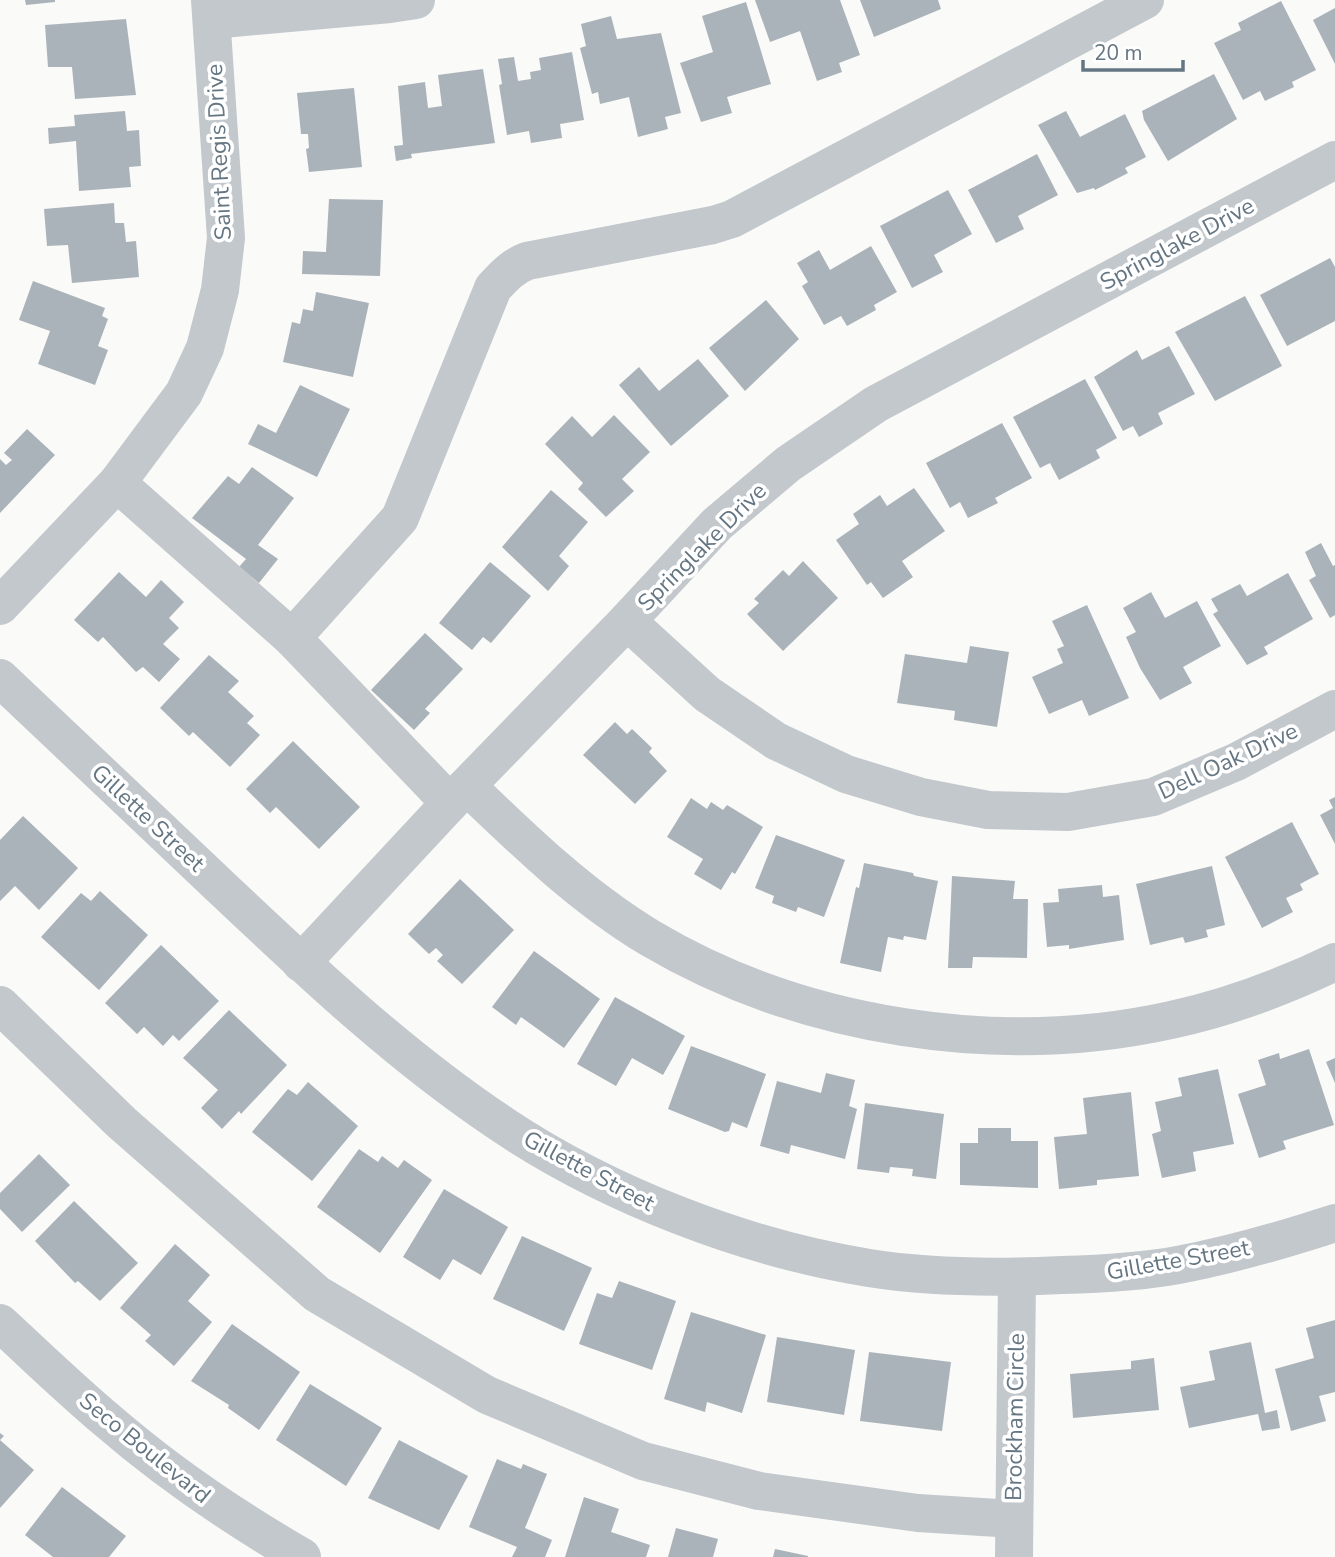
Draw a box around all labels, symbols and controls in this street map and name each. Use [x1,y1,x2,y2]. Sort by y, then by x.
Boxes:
scale bar [1083,28,1183,72]
text: 20 m [1094,39,1143,67]
street label: Saint Regis Drive [199,63,239,241]
street label: Springlake Drive [1094,190,1260,298]
street label: Springlake Drive [631,476,773,618]
street label: Dell Oak Drive [1153,715,1303,807]
street label: Gillette Street [85,757,212,879]
street label: Gillette Street [518,1123,661,1219]
street label: Gillette Street [1104,1232,1253,1288]
street label: Brockham Circle [998,1333,1032,1501]
street label: Seco Boulevard [73,1385,217,1511]

